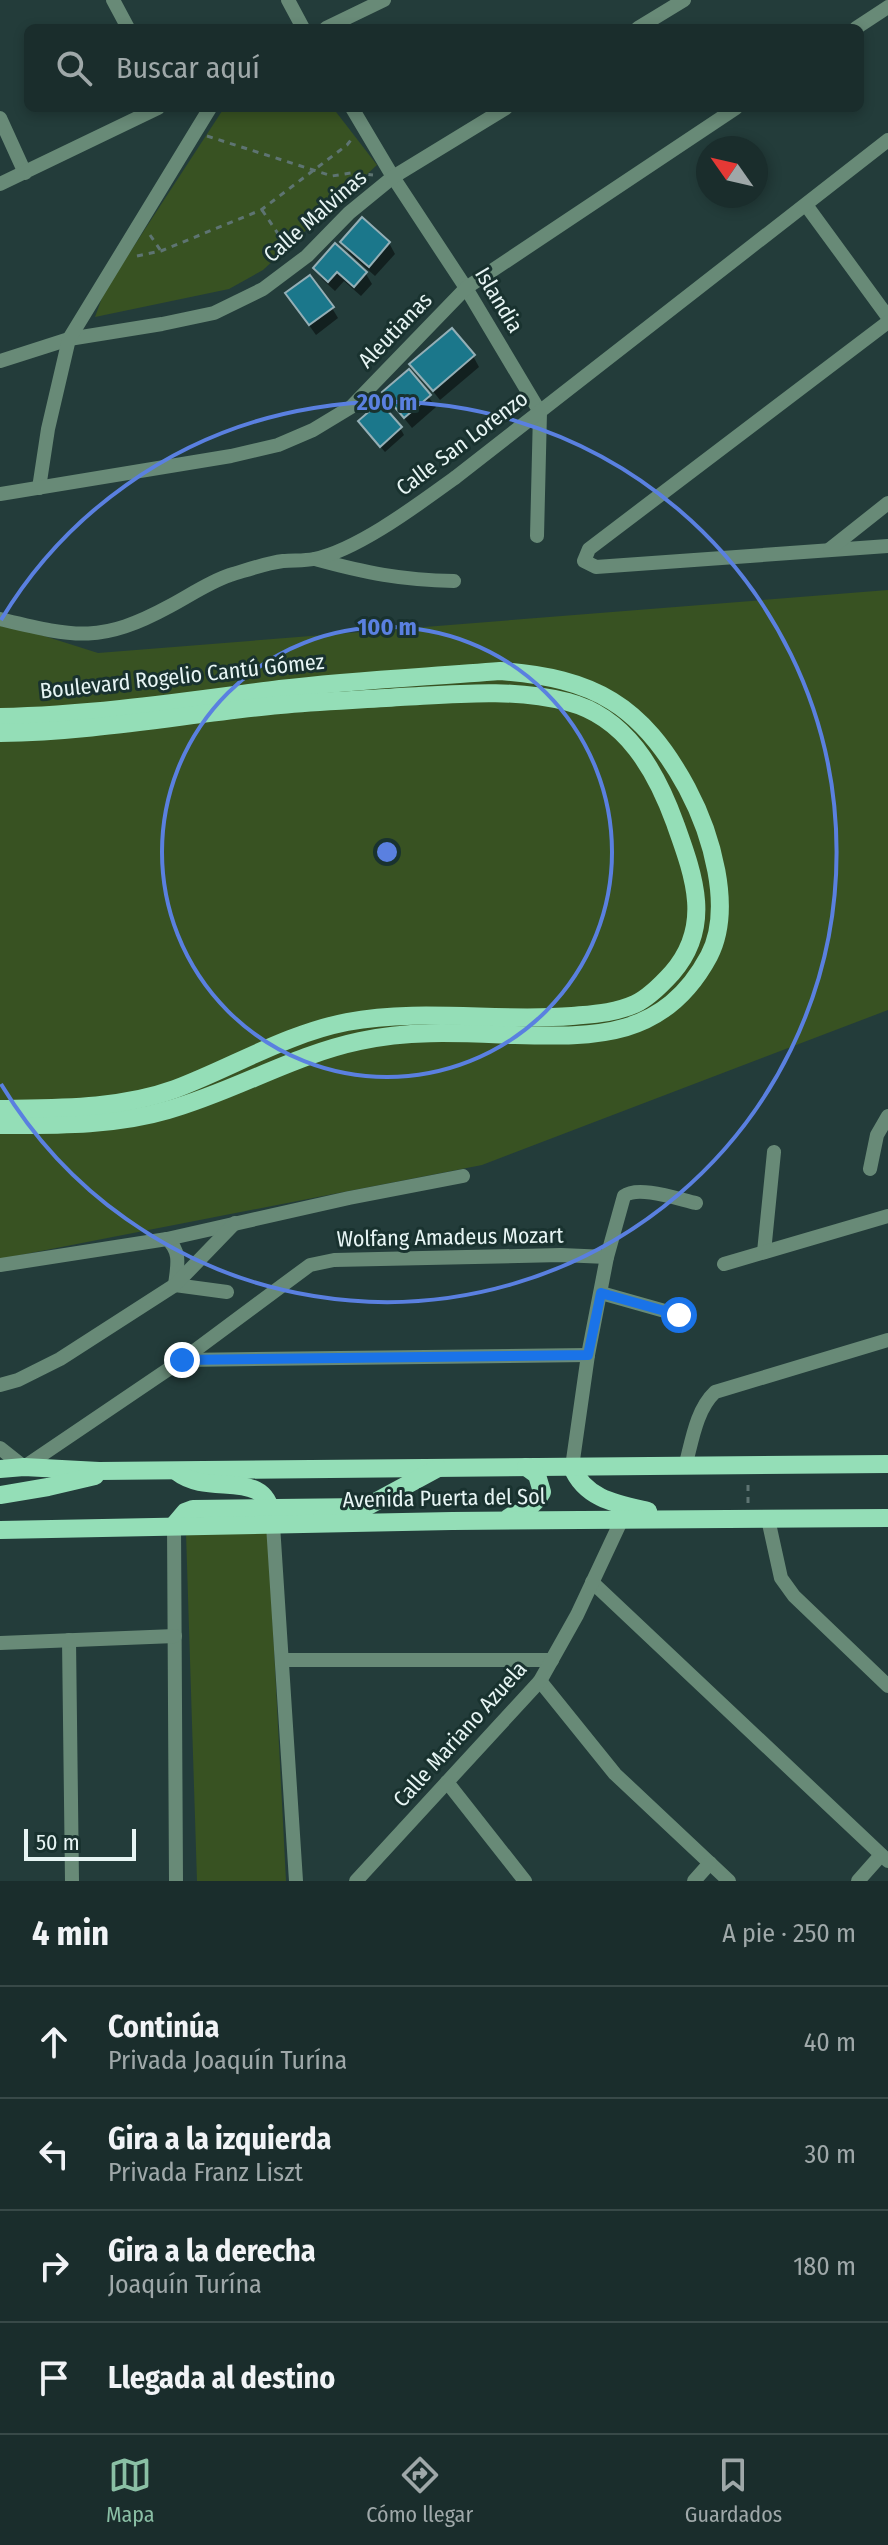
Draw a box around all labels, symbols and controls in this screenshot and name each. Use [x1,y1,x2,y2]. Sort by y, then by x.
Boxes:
search box [24,24,864,112]
icon: search [52,46,96,90]
text: Buscar aquí [116,50,260,86]
north arrow [696,136,768,208]
street label: Calle Malvinas [258,164,372,268]
street label: Islandia [469,262,529,338]
street label: Aleutianas [352,287,438,373]
street label: Calle San Lorenzo [391,385,533,501]
text: 200 m [356,388,417,416]
text: 100 m [357,613,417,641]
street label: Boulevard Rogelio Cantú Gómez [38,648,326,704]
centre of rings [373,838,401,866]
street label: Wolfang Amadeus Mozart [336,1222,564,1252]
route start [661,1297,697,1333]
route end [164,1342,200,1378]
street label: Avenida Puerta del Sol [342,1483,546,1513]
street label: Calle Mariano Azuela [387,1656,533,1812]
scale bar [24,1825,136,1861]
text: 50 m [36,1829,80,1856]
text: 4 min [32,1913,109,1954]
text: A pie · 250 m [722,1918,856,1949]
text: Continúa [108,2009,219,2045]
icon: ahead [32,2020,76,2064]
text: 40 m [804,2027,856,2058]
text: Privada Joaquín Turína [108,2045,347,2076]
text: Gira a la izquierda [108,2121,331,2157]
icon: left [32,2132,76,2176]
text: 30 m [805,2139,856,2170]
text: Privada Franz Liszt [108,2157,303,2188]
text: Gira a la derecha [108,2233,316,2269]
icon: right [32,2244,76,2288]
text: 180 m [793,2251,856,2282]
text: Joaquín Turína [108,2269,262,2300]
icon: arrive [32,2356,76,2400]
text: Llegada al destino [108,2360,335,2396]
tab: Mapa [106,2453,155,2528]
tab: Cómo llegar [366,2453,473,2528]
tab: Guardados [685,2453,782,2528]

